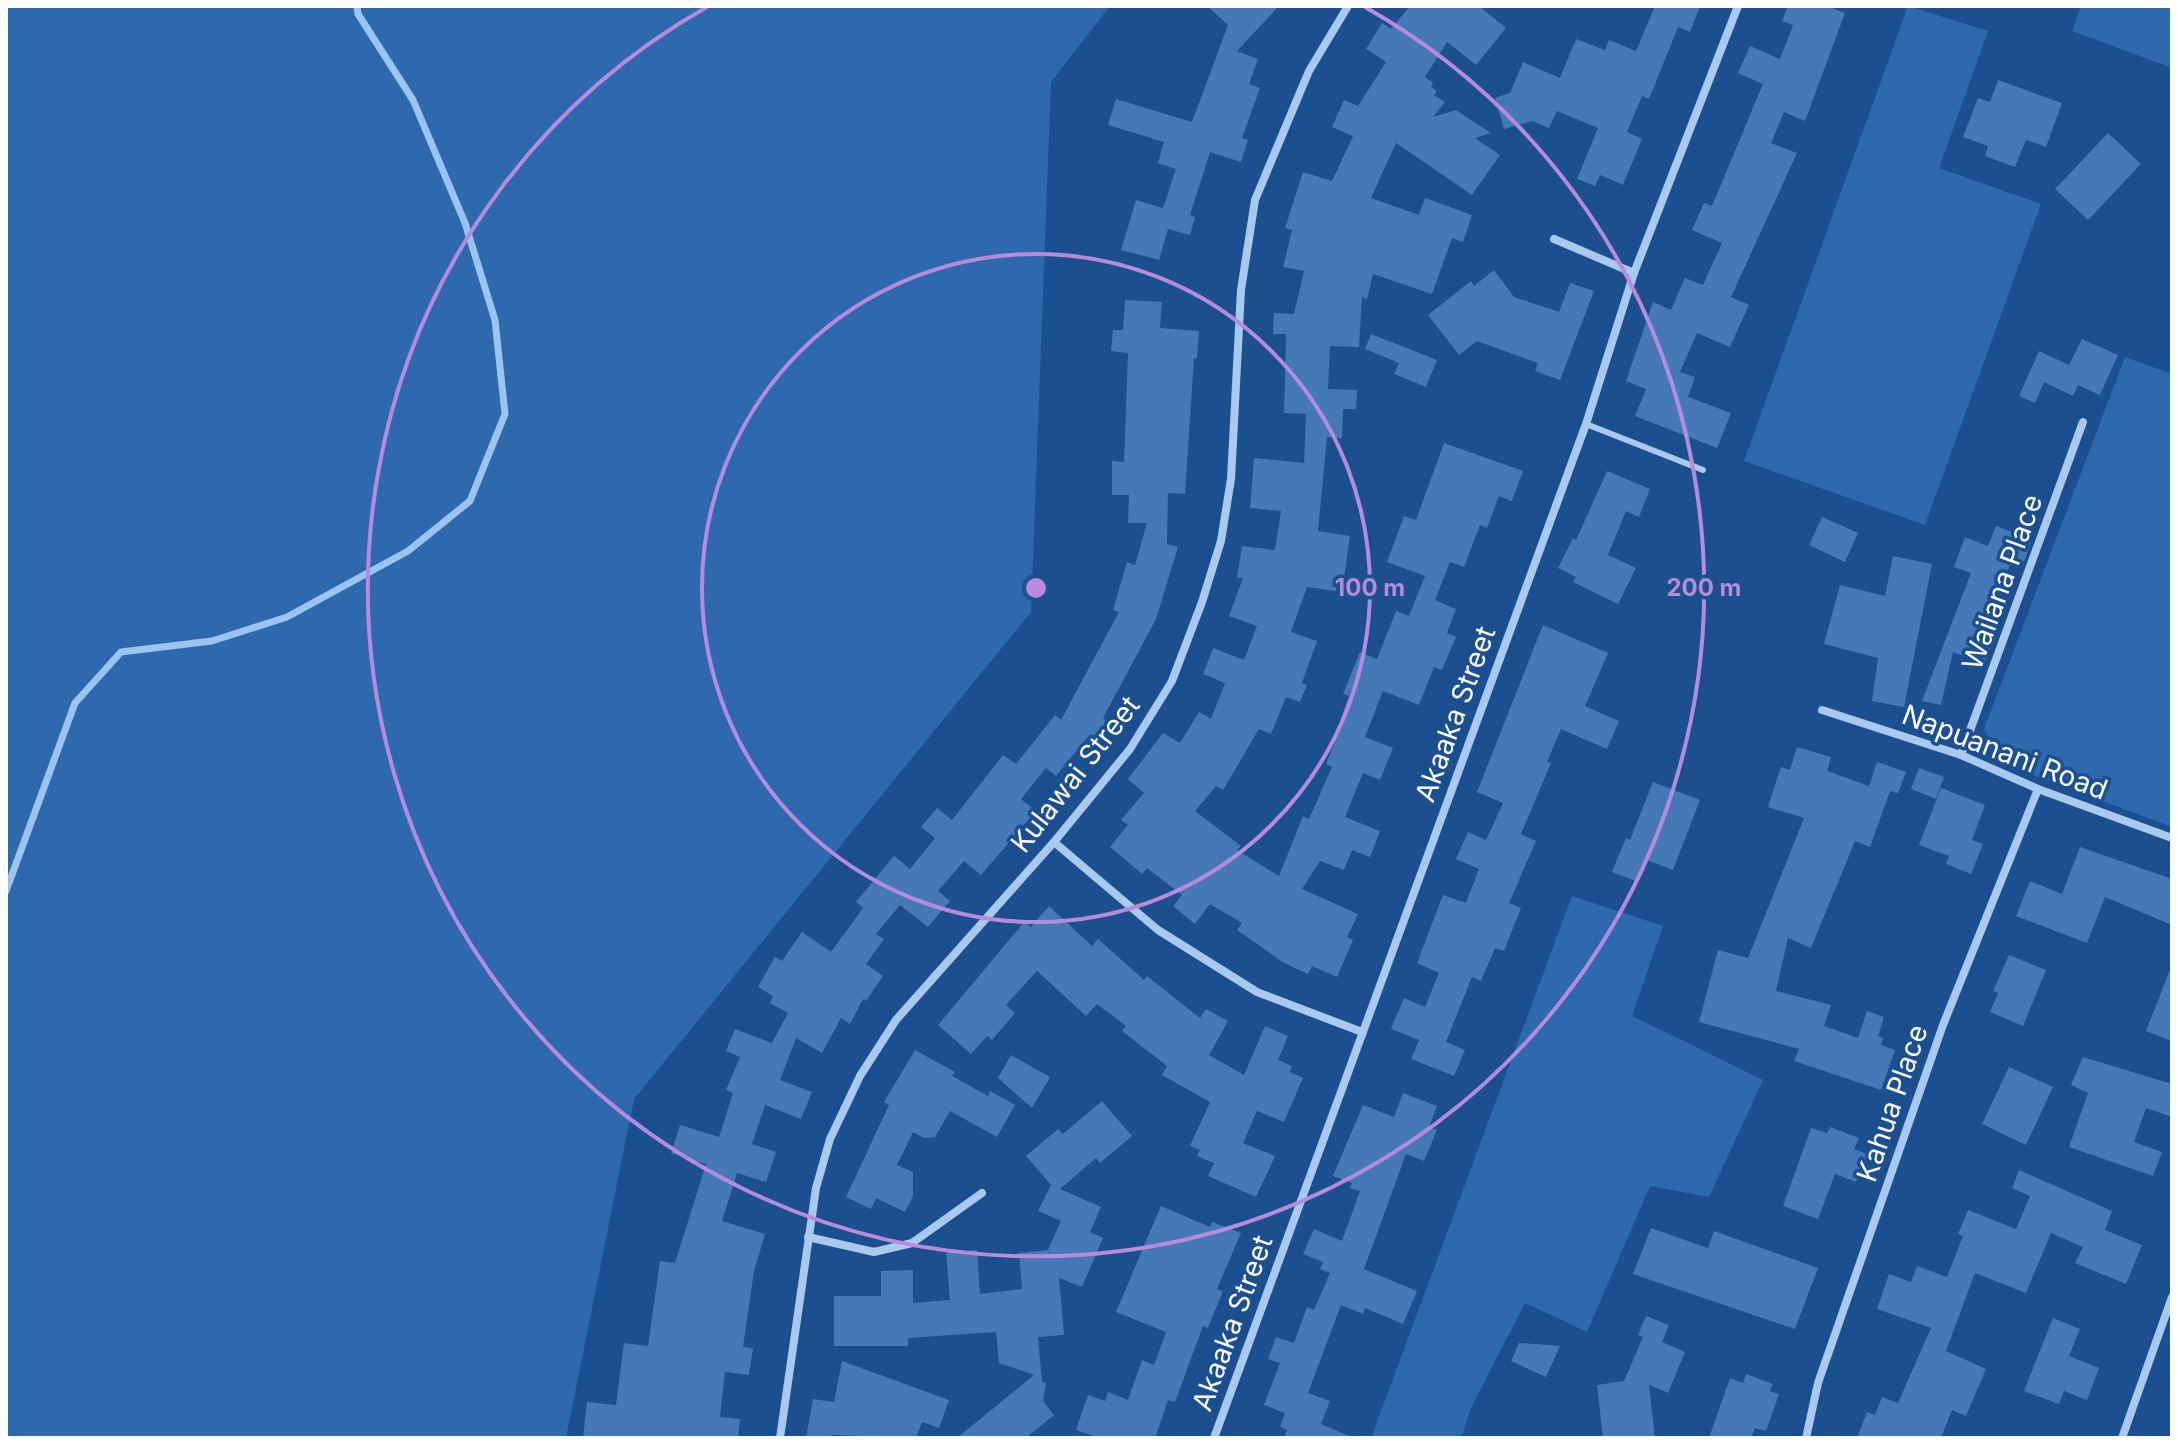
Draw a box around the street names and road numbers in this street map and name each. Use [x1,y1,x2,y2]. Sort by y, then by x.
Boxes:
street label: Wailana Place [1955,490,2049,674]
street label: Akaaka Street [1408,622,1502,806]
street label: Kulawai Street [1003,689,1147,859]
street label: Napuanani Road [1897,697,2113,807]
street label: Kahua Place [1849,1020,1935,1186]
street label: Akaaka Street [1185,1231,1279,1415]

